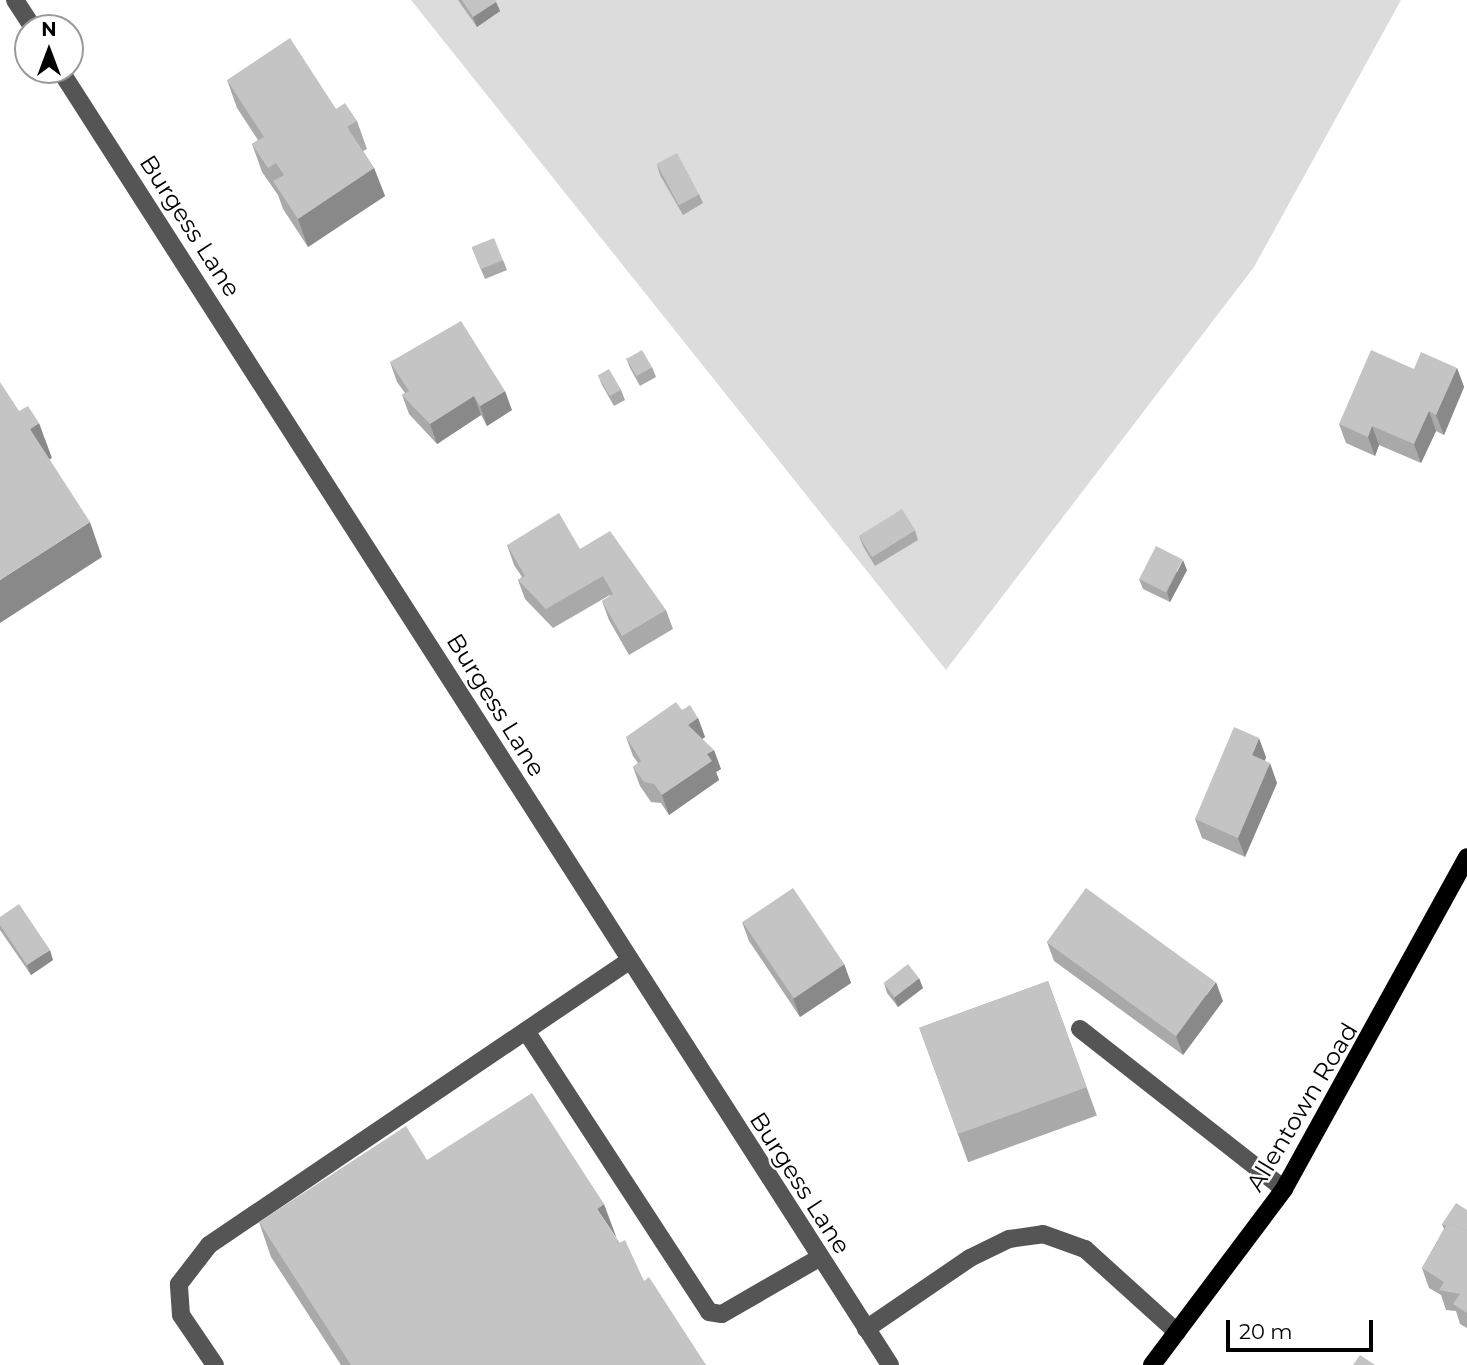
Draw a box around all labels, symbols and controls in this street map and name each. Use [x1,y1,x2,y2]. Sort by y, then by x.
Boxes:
north arrow [14,14,84,84]
text: N [41,18,57,41]
street label: Burgess Lane [133,150,247,302]
street label: Burgess Lane [441,628,551,782]
street label: Allentown Road [1240,1018,1364,1196]
street label: Burgess Lane [743,1107,857,1259]
scale bar [1229,1306,1376,1350]
text: 20 m [1239,1319,1293,1344]

